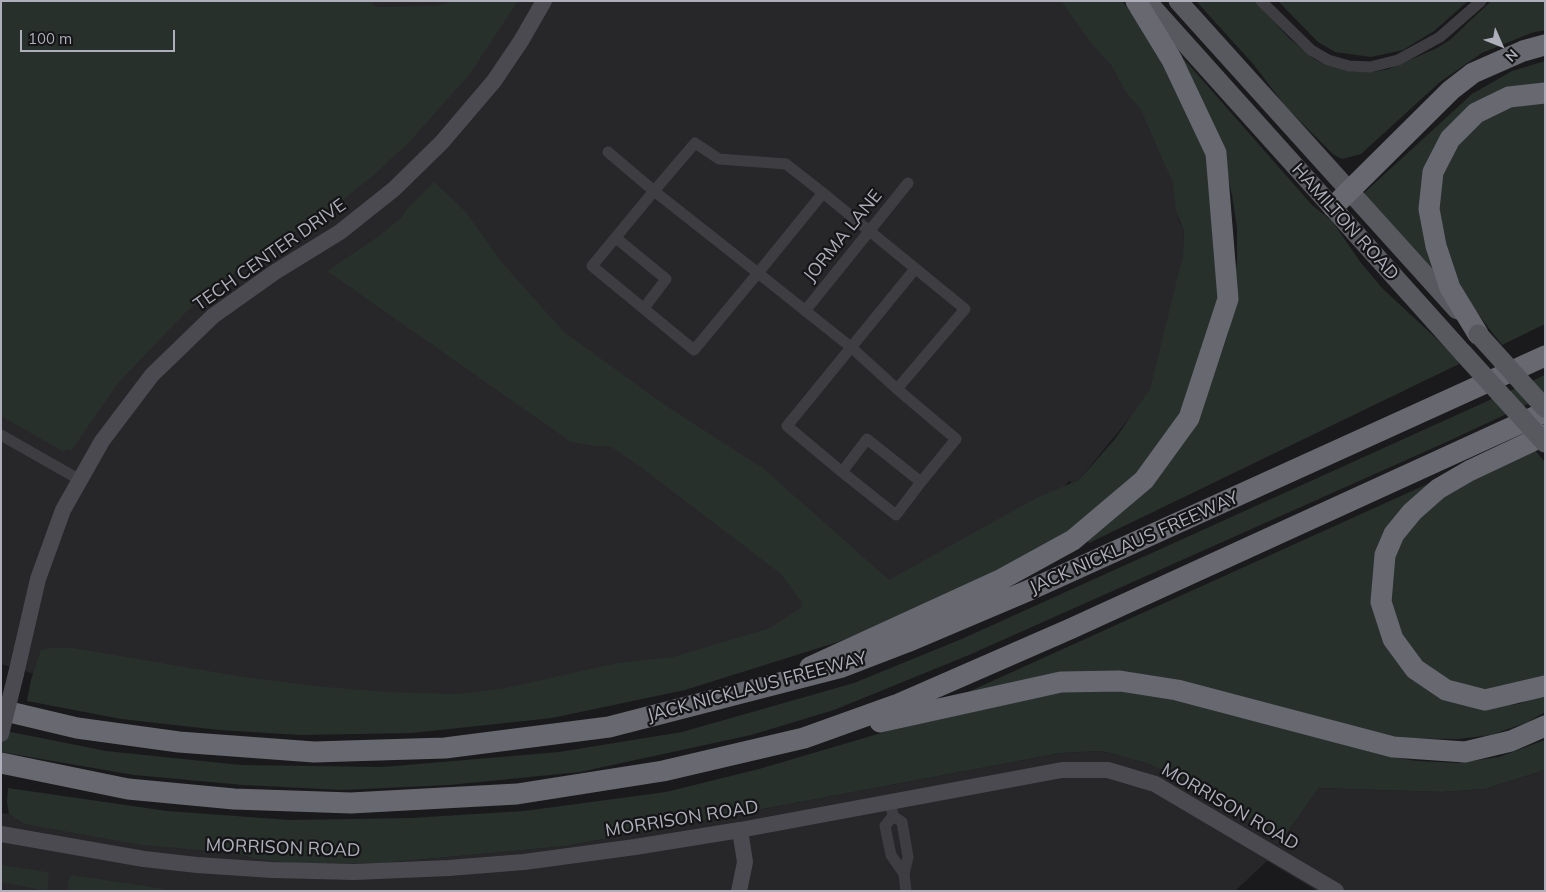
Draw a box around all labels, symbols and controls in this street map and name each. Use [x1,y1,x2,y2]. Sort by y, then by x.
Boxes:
scale bar [22,20,178,52]
north arrow [1476,20,1526,70]
text: 100 m [28,29,72,48]
text: N [1502,45,1522,65]
street label: HAMILTON ROAD [1287,159,1403,285]
street label: JORMA LANE [799,186,887,286]
street label: TECH CENTER DRIVE [190,194,350,316]
street label: JACK NICKLAUS FREEWAY [1026,487,1242,599]
street label: JACK NICKLAUS FREEWAY [645,647,869,727]
street label: MORRISON ROAD [1158,759,1302,855]
street label: MORRISON ROAD [604,796,760,842]
street label: MORRISON ROAD [205,835,361,861]

